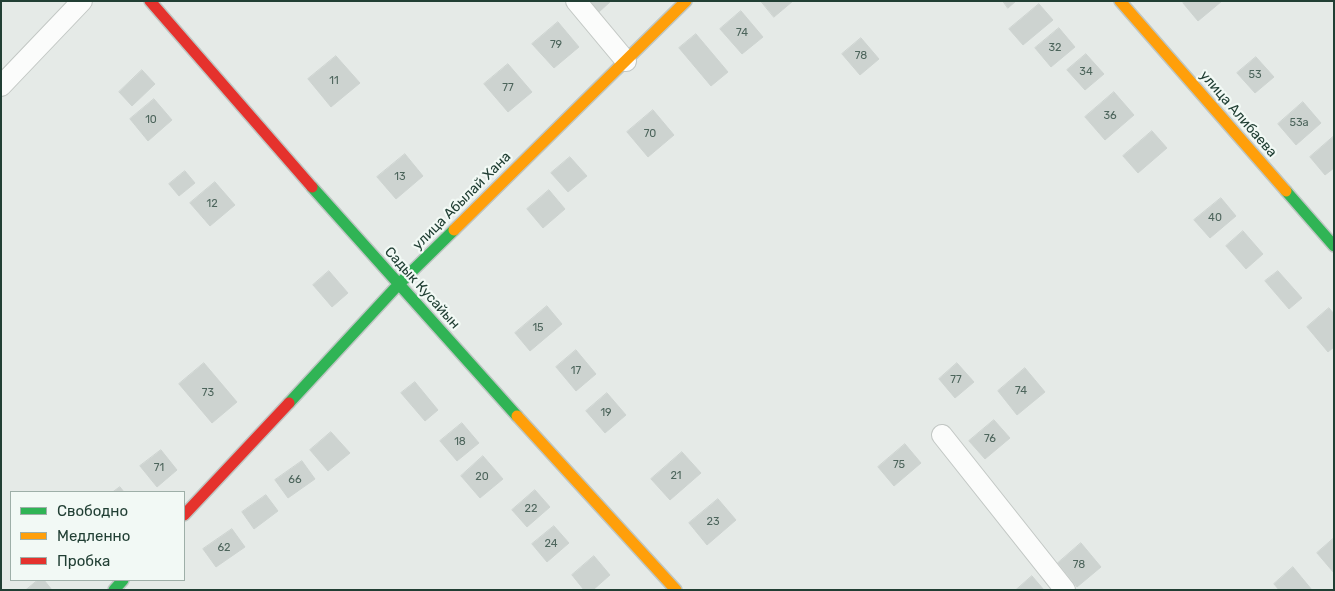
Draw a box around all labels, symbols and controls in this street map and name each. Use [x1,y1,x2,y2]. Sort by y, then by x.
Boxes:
house number: 74 [736,26,748,40]
house number: 79 [550,38,562,52]
house number: 32 [1048,41,1062,55]
house number: 78 [855,49,867,63]
house number: 34 [1079,65,1093,79]
street label: улица Алибаева [1196,67,1280,161]
house number: 53 [1248,68,1262,82]
house number: 11 [329,74,339,88]
house number: 77 [502,81,514,95]
house number: 36 [1103,109,1117,123]
house number: 10 [145,113,157,127]
house number: 53а [1289,116,1309,130]
house number: 70 [644,127,656,141]
street label: улица Абылай Хана [409,148,515,254]
house number: 13 [394,170,406,184]
house number: 12 [206,197,218,211]
house number: 40 [1208,211,1222,225]
street label: Садык Кусайын [381,244,463,332]
house number: 15 [532,321,544,335]
house number: 17 [571,364,581,378]
house number: 77 [950,373,962,387]
house number: 74 [1015,384,1027,398]
house number: 73 [202,386,214,400]
house number: 19 [600,406,612,420]
house number: 76 [984,432,996,446]
house number: 18 [454,435,466,449]
house number: 75 [893,458,905,472]
house number: 71 [154,461,164,475]
house number: 21 [670,469,682,483]
house number: 20 [475,470,489,484]
house number: 66 [288,473,302,487]
legend [10,491,185,581]
text: Свободно [57,502,128,520]
house number: 22 [525,502,537,516]
house number: 23 [706,515,720,529]
text: Медленно [57,527,130,545]
house number: 24 [544,537,558,551]
house number: 62 [217,541,231,555]
text: Пробка [57,552,110,570]
house number: 78 [1073,558,1085,572]

